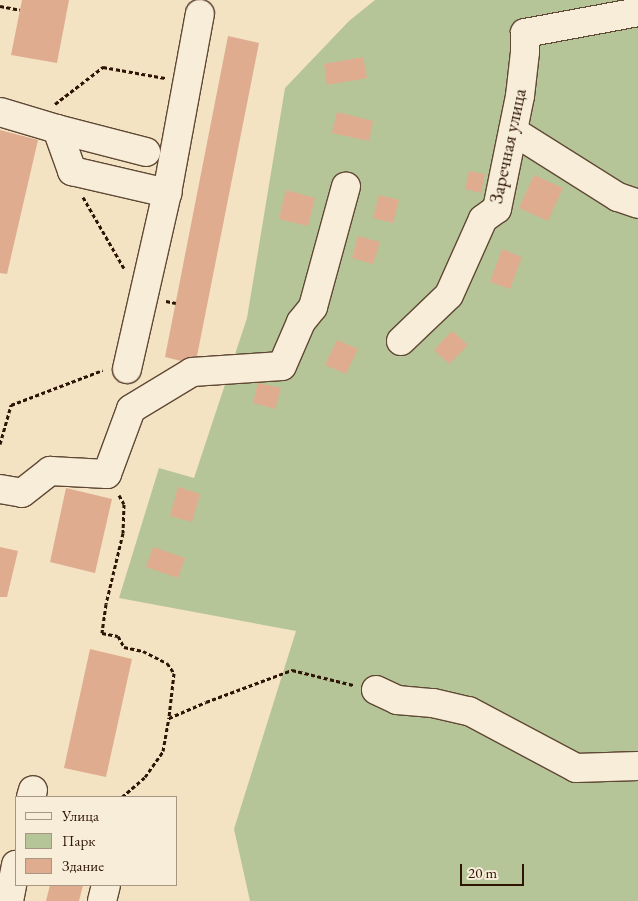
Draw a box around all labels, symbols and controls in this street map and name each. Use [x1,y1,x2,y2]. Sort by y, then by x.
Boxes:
street label: Заречная улица [485,86,531,206]
legend [15,796,178,886]
text: Улица [62,806,99,825]
text: Парк [62,831,95,850]
scale bar [463,854,527,886]
text: Здание [62,856,104,875]
text: 20 m [468,863,497,882]

